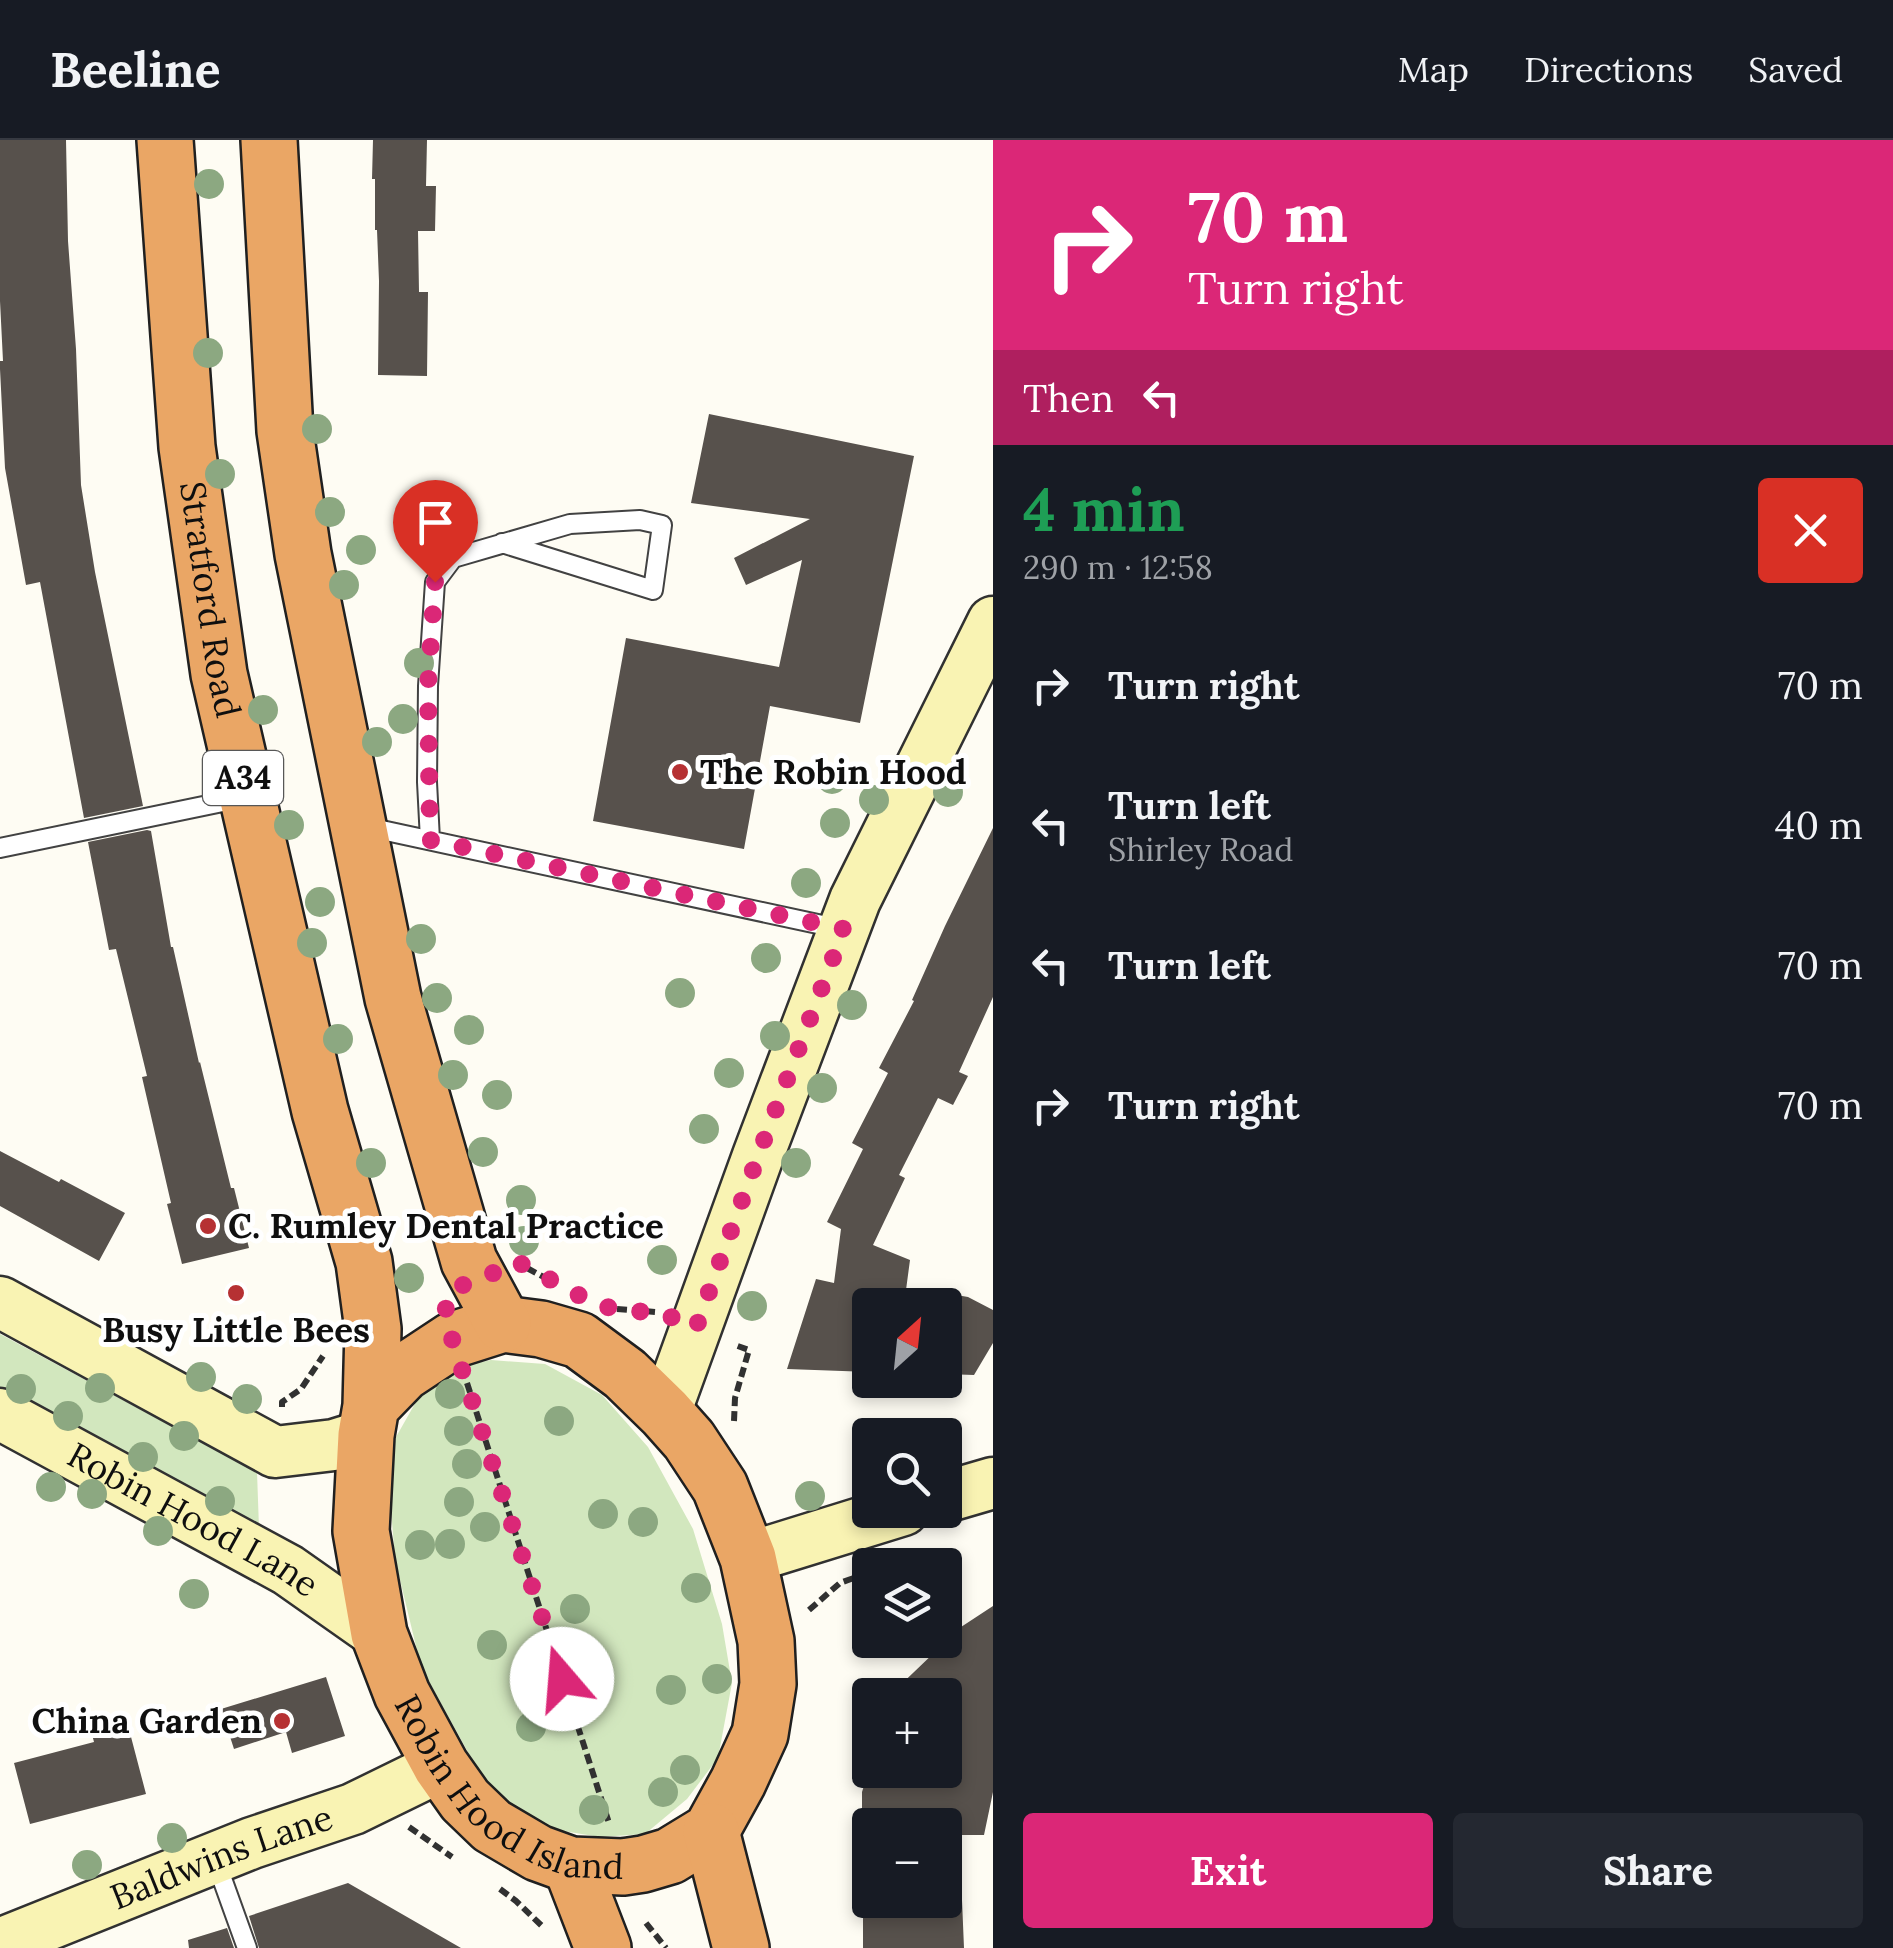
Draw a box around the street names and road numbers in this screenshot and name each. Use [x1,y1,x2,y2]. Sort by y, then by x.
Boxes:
street label: Stratford Road [170,479,251,722]
road number: A34 [203,751,283,805]
street label: Robin Hood Lane [60,1432,328,1607]
street label: Robin Hood Island [385,1687,625,1889]
street label: Baldwins Lane [104,1795,338,1919]

